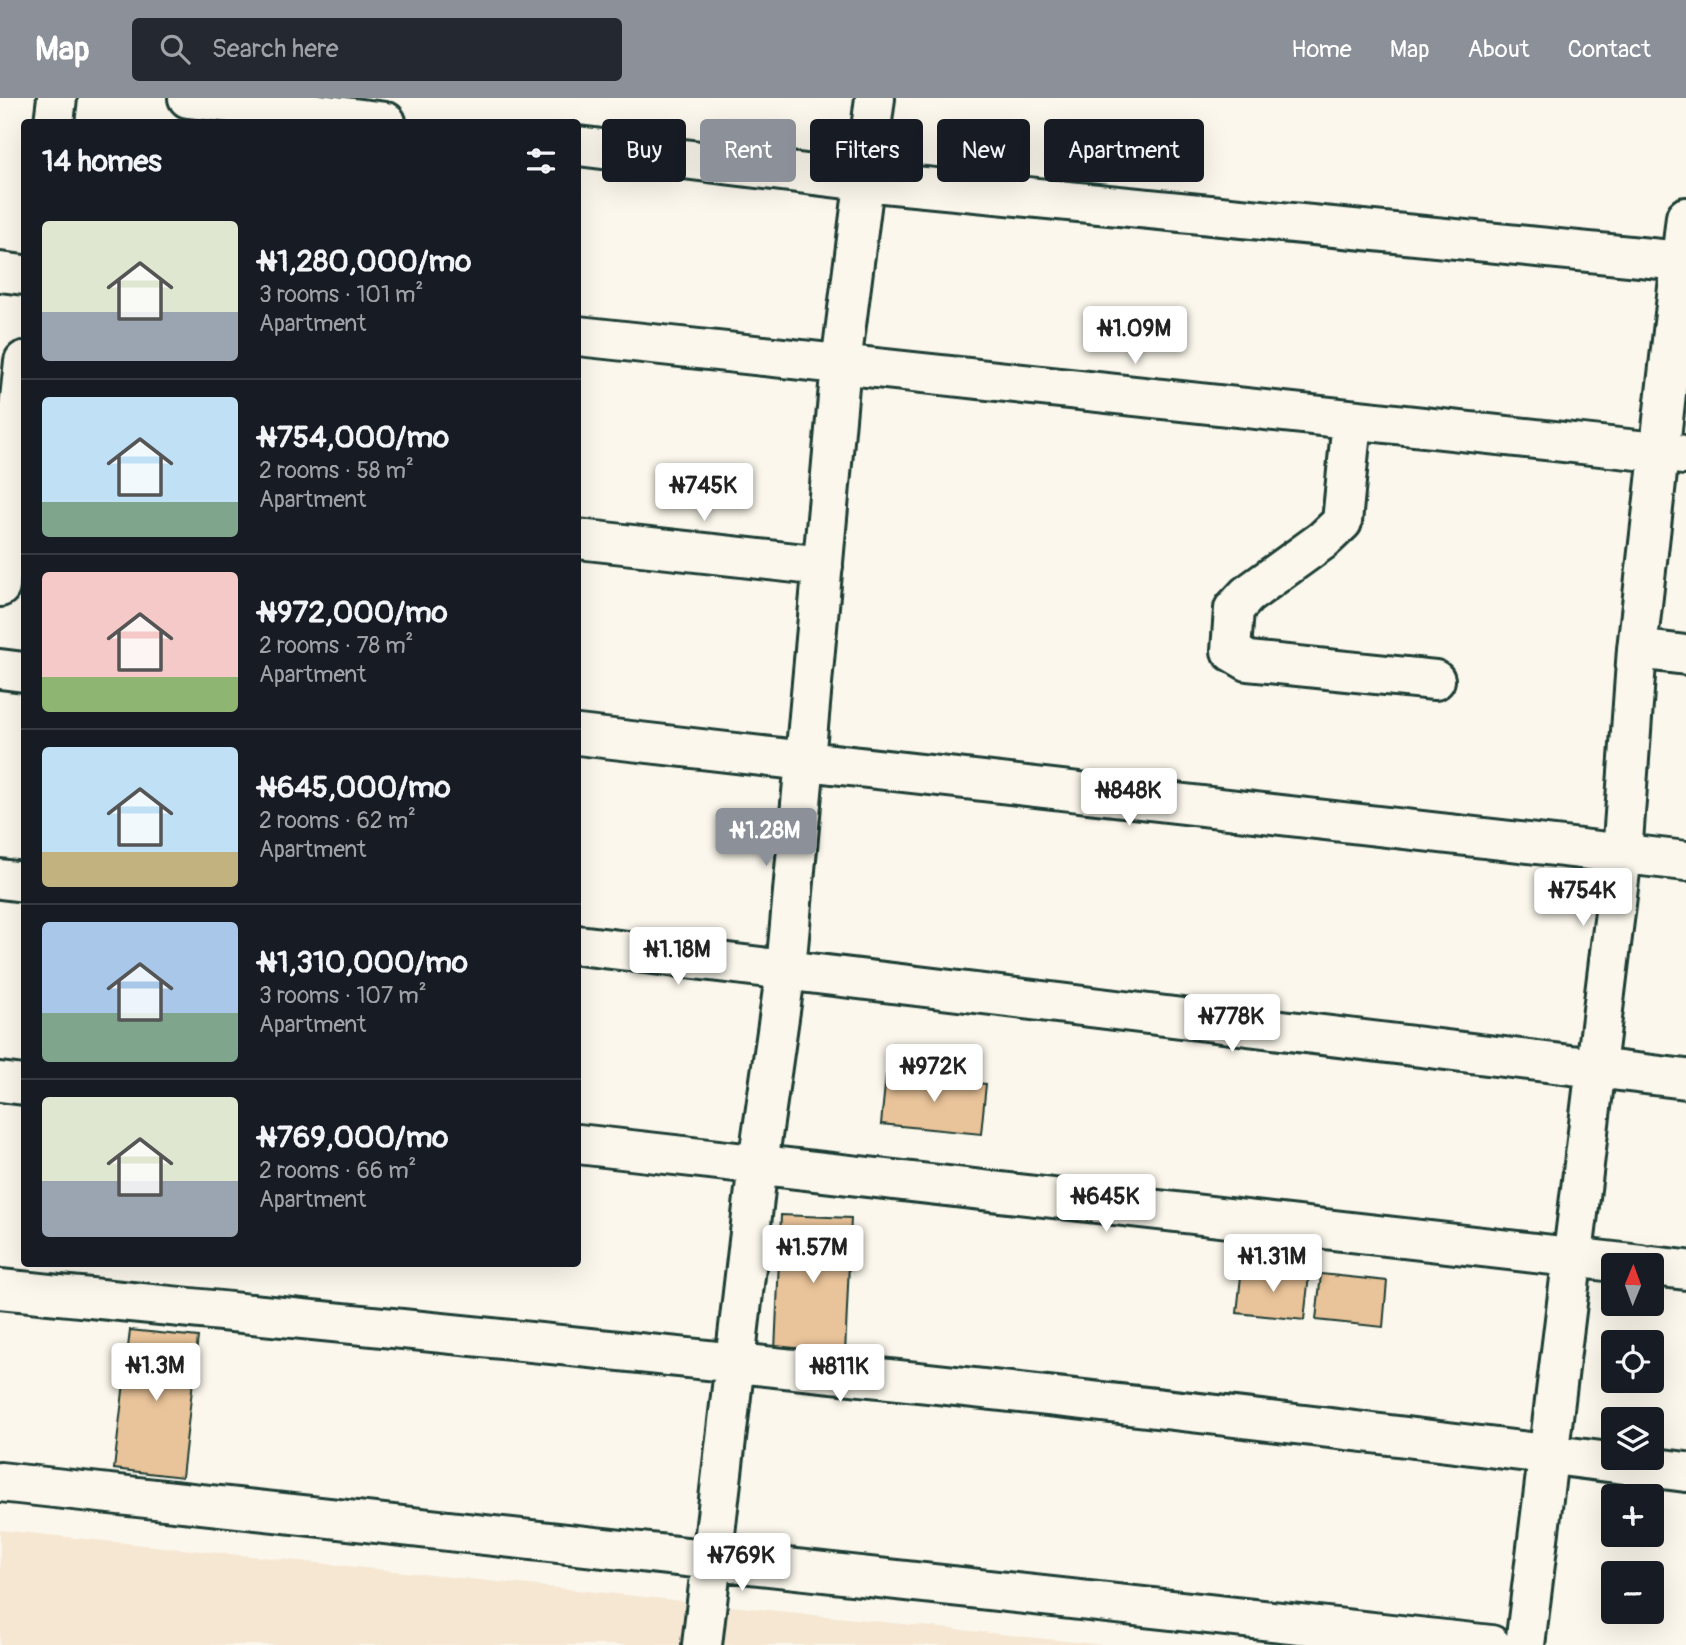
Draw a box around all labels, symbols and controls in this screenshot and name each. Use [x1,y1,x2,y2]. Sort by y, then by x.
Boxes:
search box [132,18,622,81]
text: Map [35,29,90,70]
icon: search [156,30,194,68]
text: Search here [212,33,339,65]
text: Home [1291,35,1352,64]
text: Map [1390,35,1430,64]
text: About [1468,35,1530,64]
text: Contact [1568,35,1651,64]
chip: Buy [602,119,686,182]
chip: Rent [700,119,796,182]
chip: Filters [810,119,923,182]
chip: New [937,119,1030,182]
chip: Apartment [1044,119,1204,182]
icon: filters [522,142,560,180]
text: 14 homes [42,143,162,180]
text: ₦1,280,000/mo [259,243,471,280]
icon: home [98,249,182,333]
text: 3 rooms · 101 m² [259,280,423,309]
pin: ₦1.09M [1078,306,1192,366]
text: Apartment [259,309,366,338]
text: ₦1.09M [1099,314,1171,343]
text: ₦754,000/mo [259,419,449,456]
icon: home [98,425,182,509]
text: 2 rooms · 58 m² [259,456,414,485]
pin: ₦745K [655,464,753,523]
text: ₦745K [671,471,737,500]
text: Apartment [259,485,366,514]
text: ₦972,000/mo [259,594,448,631]
icon: home [98,600,182,684]
text: 2 rooms · 78 m² [259,631,413,660]
text: Apartment [259,660,366,689]
pin: ₦848K [1080,768,1178,828]
text: ₦645,000/mo [259,769,451,806]
icon: home [98,775,182,859]
text: ₦848K [1097,776,1161,805]
text: 2 rooms · 62 m² [259,806,416,835]
pin: ₦1.28M [709,808,823,868]
text: ₦1.28M [732,816,800,845]
text: Apartment [259,835,366,864]
pin: ₦754K [1534,868,1632,928]
text: ₦754K [1550,876,1616,905]
pin: ₦1.18M [621,928,735,987]
text: ₦1.18M [646,935,710,964]
text: ₦1,310,000/mo [259,944,468,981]
icon: home [98,950,182,1034]
text: 3 rooms · 107 m² [259,981,427,1010]
pin: ₦778K [1183,995,1281,1054]
text: ₦778K [1200,1002,1264,1031]
text: Apartment [259,1010,366,1039]
pin: ₦972K [885,1044,983,1104]
text: ₦972K [902,1052,966,1081]
text: ₦769,000/mo [259,1119,448,1156]
icon: home [98,1125,182,1209]
text: 2 rooms · 66 m² [259,1156,416,1185]
pin: ₦645K [1057,1174,1155,1234]
text: ₦645K [1073,1182,1139,1211]
text: Apartment [259,1185,366,1214]
pin: ₦1.57M [756,1226,870,1285]
text: ₦1.57M [778,1233,848,1262]
pin: ₦1.31M [1216,1234,1330,1294]
text: ₦1.31M [1240,1242,1306,1271]
north arrow [1601,1253,1664,1316]
map controls [1601,1253,1664,1624]
button: locate [1601,1330,1664,1393]
pin: ₦1.3M [107,1344,205,1403]
pin: ₦811K [791,1344,889,1404]
text: ₦1.3M [127,1351,185,1380]
text: ₦811K [811,1352,869,1381]
button: layers [1601,1407,1664,1470]
button: + [1601,1484,1664,1547]
pin: ₦769K [693,1534,791,1593]
text: ₦769K [709,1541,775,1570]
button: − [1601,1561,1664,1624]

